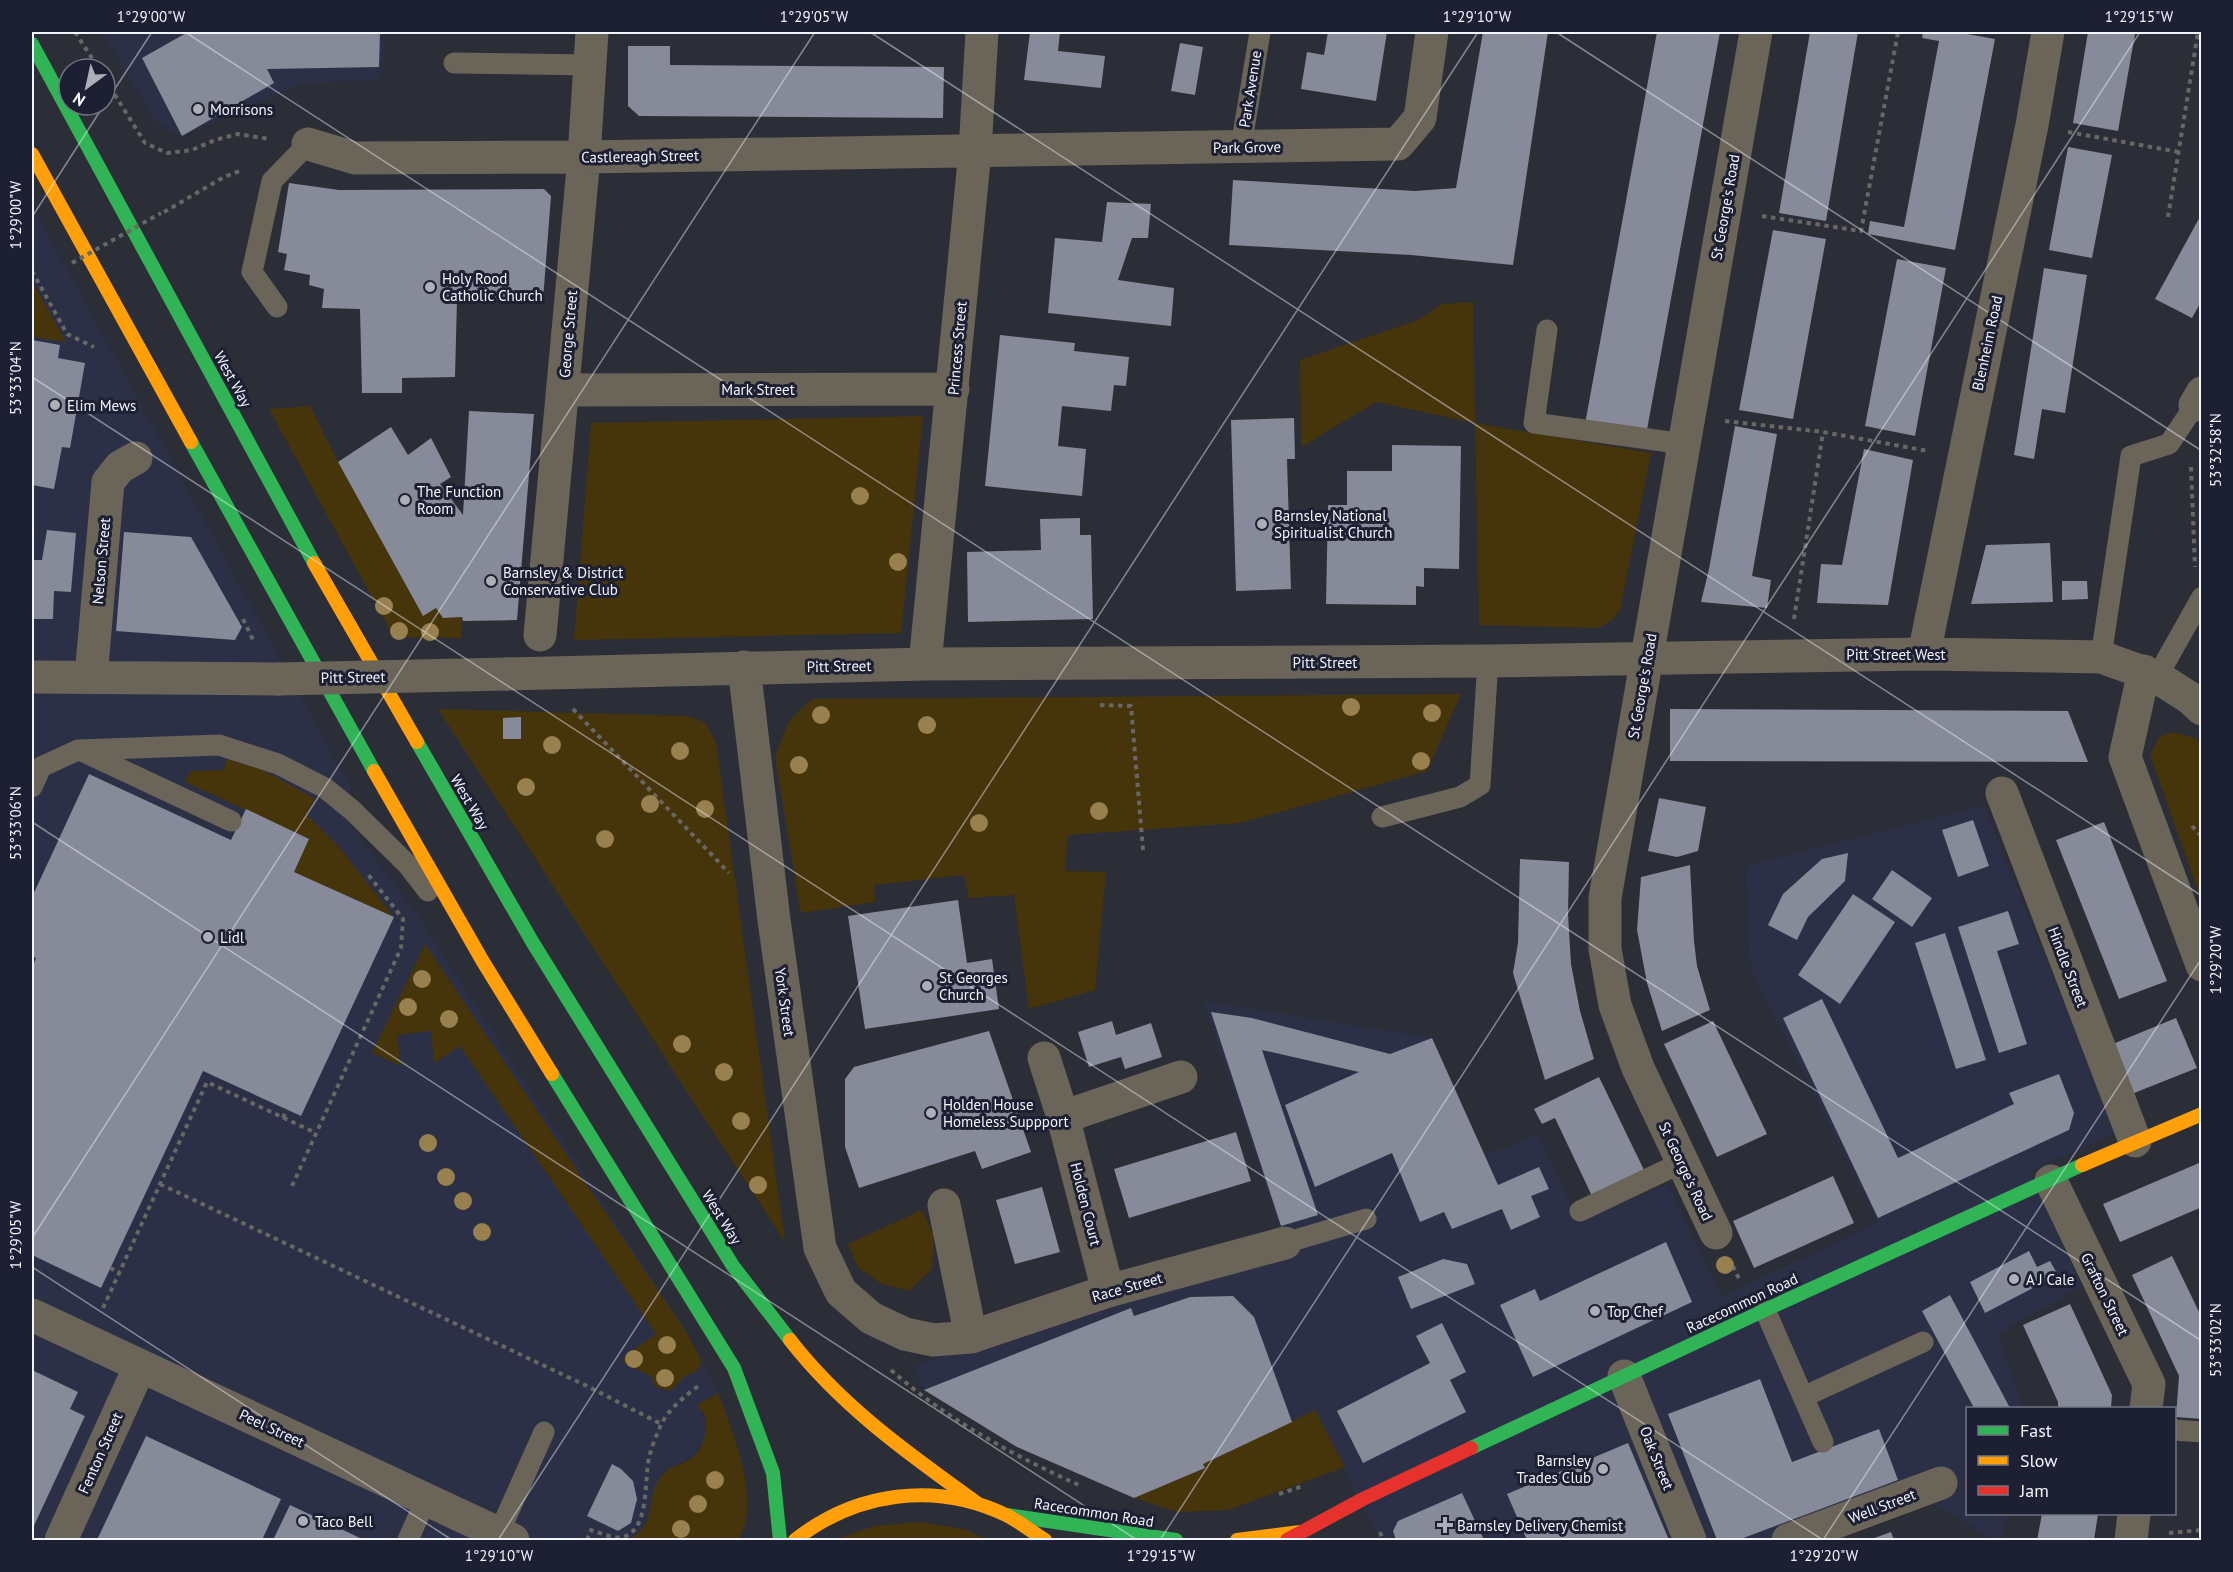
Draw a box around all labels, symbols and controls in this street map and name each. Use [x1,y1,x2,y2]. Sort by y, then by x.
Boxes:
text: 1°29'00"W [117,7,186,26]
text: 1°29'05"W [780,7,849,26]
text: 1°29'10"W [1443,7,1512,26]
text: 1°29'15"W [2105,7,2174,26]
street label: Park Avenue [1235,49,1265,129]
north arrow [57,57,117,117]
text: N [69,88,89,111]
place label: Morrisons [210,100,273,119]
marker: Morrisons [191,102,205,116]
street label: Park Grove [1213,137,1281,157]
street label: Castlereagh Street [581,145,699,167]
street label: St George's Road [1706,153,1744,261]
text: 1°29'00"W [6,180,25,249]
place label: Holy Rood Catholic Church [442,269,543,305]
marker: Holy Rood Catholic Church [423,280,437,294]
street label: George Street [555,289,581,379]
street label: Blenheim Road [1968,294,2006,392]
street label: Princess Street [943,300,971,396]
text: 53°33'04"N [6,341,25,415]
street label: West Way [210,348,256,410]
street label: Mark Street [721,380,795,399]
place label: Elim Mews [67,396,136,415]
marker: Elim Mews [48,398,62,412]
text: 53°32'58"N [2206,413,2225,487]
place label: The Function Room [417,482,501,518]
marker: The Function Room [398,493,412,507]
place label: Barnsley National Spiritualist Church [1274,506,1393,542]
street label: Nelson Street [88,517,114,605]
marker: Barnsley National Spiritualist Church [1255,517,1269,531]
place label: Barnsley & District Conservative Club [503,563,623,599]
marker: Barnsley & District Conservative Club [484,574,498,588]
street label: St George's Road [1623,632,1661,740]
street label: Pitt Street West [1846,645,1946,664]
street label: Pitt Street [1293,653,1357,672]
street label: Pitt Street [806,656,872,676]
street label: Pitt Street [320,667,386,687]
street label: West Way [447,771,493,833]
text: 53°33'06"N [6,786,25,860]
street label: Hindle Street [2044,924,2092,1010]
text: 1°29'20"W [2206,925,2225,994]
place label: Lidl [220,928,245,947]
marker: Lidl [201,930,215,944]
street label: York Street [771,966,799,1038]
place label: St Georges Church [939,968,1008,1004]
marker: St Georges Church [920,979,934,993]
place label: Holden House Homeless Suppport [943,1095,1069,1131]
marker: Holden House Homeless Suppport [924,1106,938,1120]
street label: St George's Road [1655,1119,1717,1223]
street label: Holden Court [1066,1160,1106,1248]
street label: West Way [698,1186,746,1248]
text: 1°29'05"W [6,1200,25,1269]
street label: Grafton Street [2077,1250,2133,1338]
street label: Race Street [1089,1268,1165,1306]
street label: Racecommon Road [1683,1269,1801,1337]
place label: A J Cale [2026,1270,2074,1289]
marker: A J Cale [2007,1272,2021,1286]
place label: Top Chef [1607,1302,1664,1321]
text: 53°33'02"N [2206,1303,2225,1377]
marker: Top Chef [1588,1304,1602,1318]
street label: Peel Street [236,1405,308,1451]
legend [1966,1407,2176,1515]
street label: Fenton Street [74,1409,126,1497]
text: Fast [2020,1419,2052,1442]
street label: Oak Street [1636,1423,1678,1493]
text: Slow [2020,1449,2058,1472]
place label: Barnsley Trades Club [1517,1451,1591,1487]
marker: Barnsley Trades Club [1596,1462,1610,1476]
text: Jam [2019,1479,2049,1502]
street label: Well Street [1846,1484,1918,1528]
street label: Racecommon Road [1033,1493,1155,1531]
place label: Taco Bell [315,1512,373,1531]
marker: Taco Bell [296,1514,310,1528]
place label: Barnsley Delivery Chemist [1457,1516,1623,1535]
marker: Barnsley Delivery Chemist [1438,1518,1452,1532]
text: 1°29'10"W [465,1546,534,1565]
text: 1°29'15"W [1127,1546,1196,1565]
text: 1°29'20"W [1790,1546,1859,1565]

